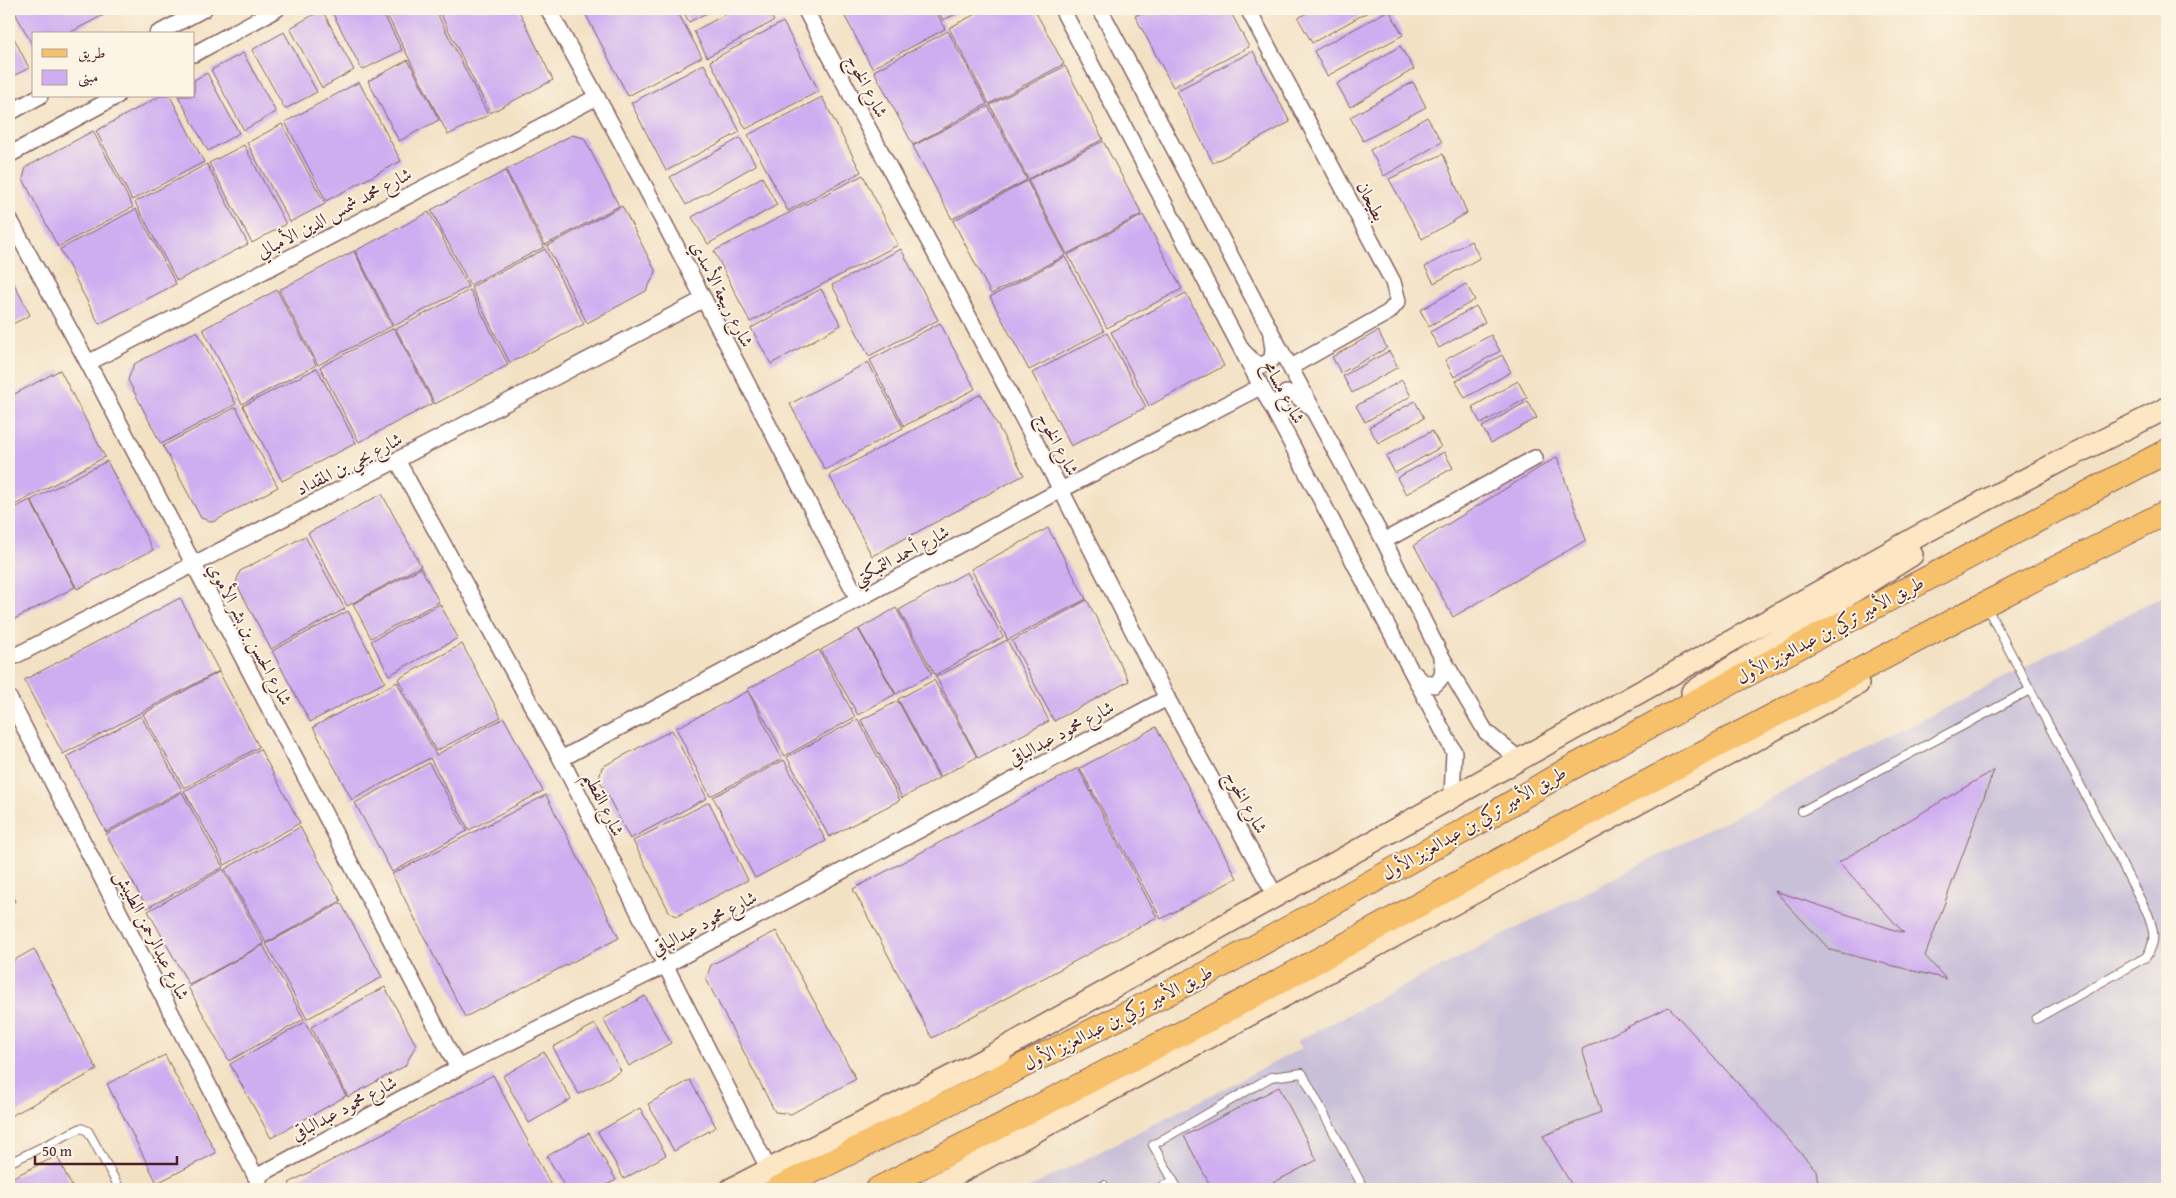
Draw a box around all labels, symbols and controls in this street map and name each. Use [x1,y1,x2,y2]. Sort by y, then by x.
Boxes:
legend [32,32,195,98]
text: طريق [78,42,105,63]
street label: شارع الخوج [837,49,895,124]
text: مبنى [78,66,98,88]
street label: شارع محمد شمس الدين الأمبالي [251,160,417,267]
street label: بطيحان [1350,176,1393,226]
street label: شارع ربيعة الأسدي [682,236,761,353]
street label: شارع مسامح [1254,355,1312,430]
street label: شارع الخوج [1028,407,1086,482]
street label: شارع يحي بن المقداد [291,425,409,506]
street label: شارع أحمد التمبكتي [848,518,956,595]
street label: شارع الحسن بن بشر الأموي [200,557,300,711]
street label: طريق الأمير تركي بن عبدالعزيز الأول [1731,568,1929,692]
street label: شارع محمود عبدالباقي [1003,693,1119,774]
street label: طريق الأمير تركي بن عبدالعزيز الأول [1376,759,1572,888]
street label: شارع الخوج [1215,765,1275,840]
street label: شارع القطيم [573,767,632,843]
street label: شارع عبدالرحمن الطبيش [106,865,197,1006]
street label: شارع محمود عبدالباقي [646,883,762,964]
street label: طريق الأمير تركي بن عبدالعزيز الأول [1018,958,1218,1079]
street label: شارع محمود عبدالباقي [286,1068,402,1149]
scale bar [35,1133,178,1165]
text: 50 m [42,1140,73,1161]

